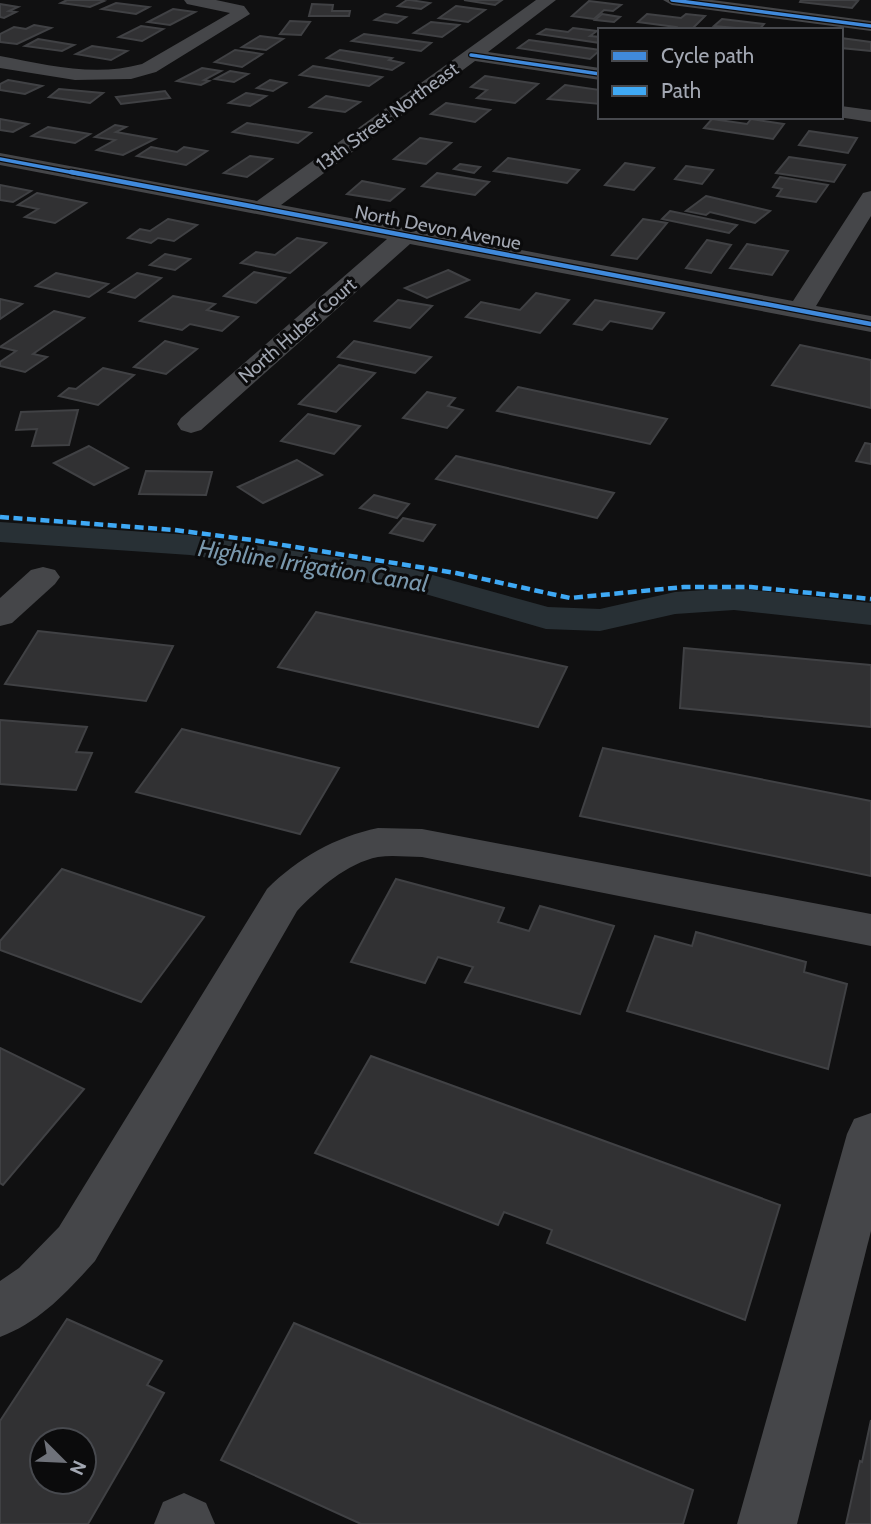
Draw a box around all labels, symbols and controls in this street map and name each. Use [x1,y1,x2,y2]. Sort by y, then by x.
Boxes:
legend [598,28,843,119]
text: Cycle path [661,43,754,68]
street label: 13th Street Northeast [312,57,463,176]
text: Path [661,78,701,103]
street label: North Devon Avenue [353,200,523,255]
street label: North Huber Court [234,273,361,388]
water label: Highline Irrigation Canal [196,533,431,598]
north arrow [28,1426,98,1496]
text: N [65,1457,91,1479]

